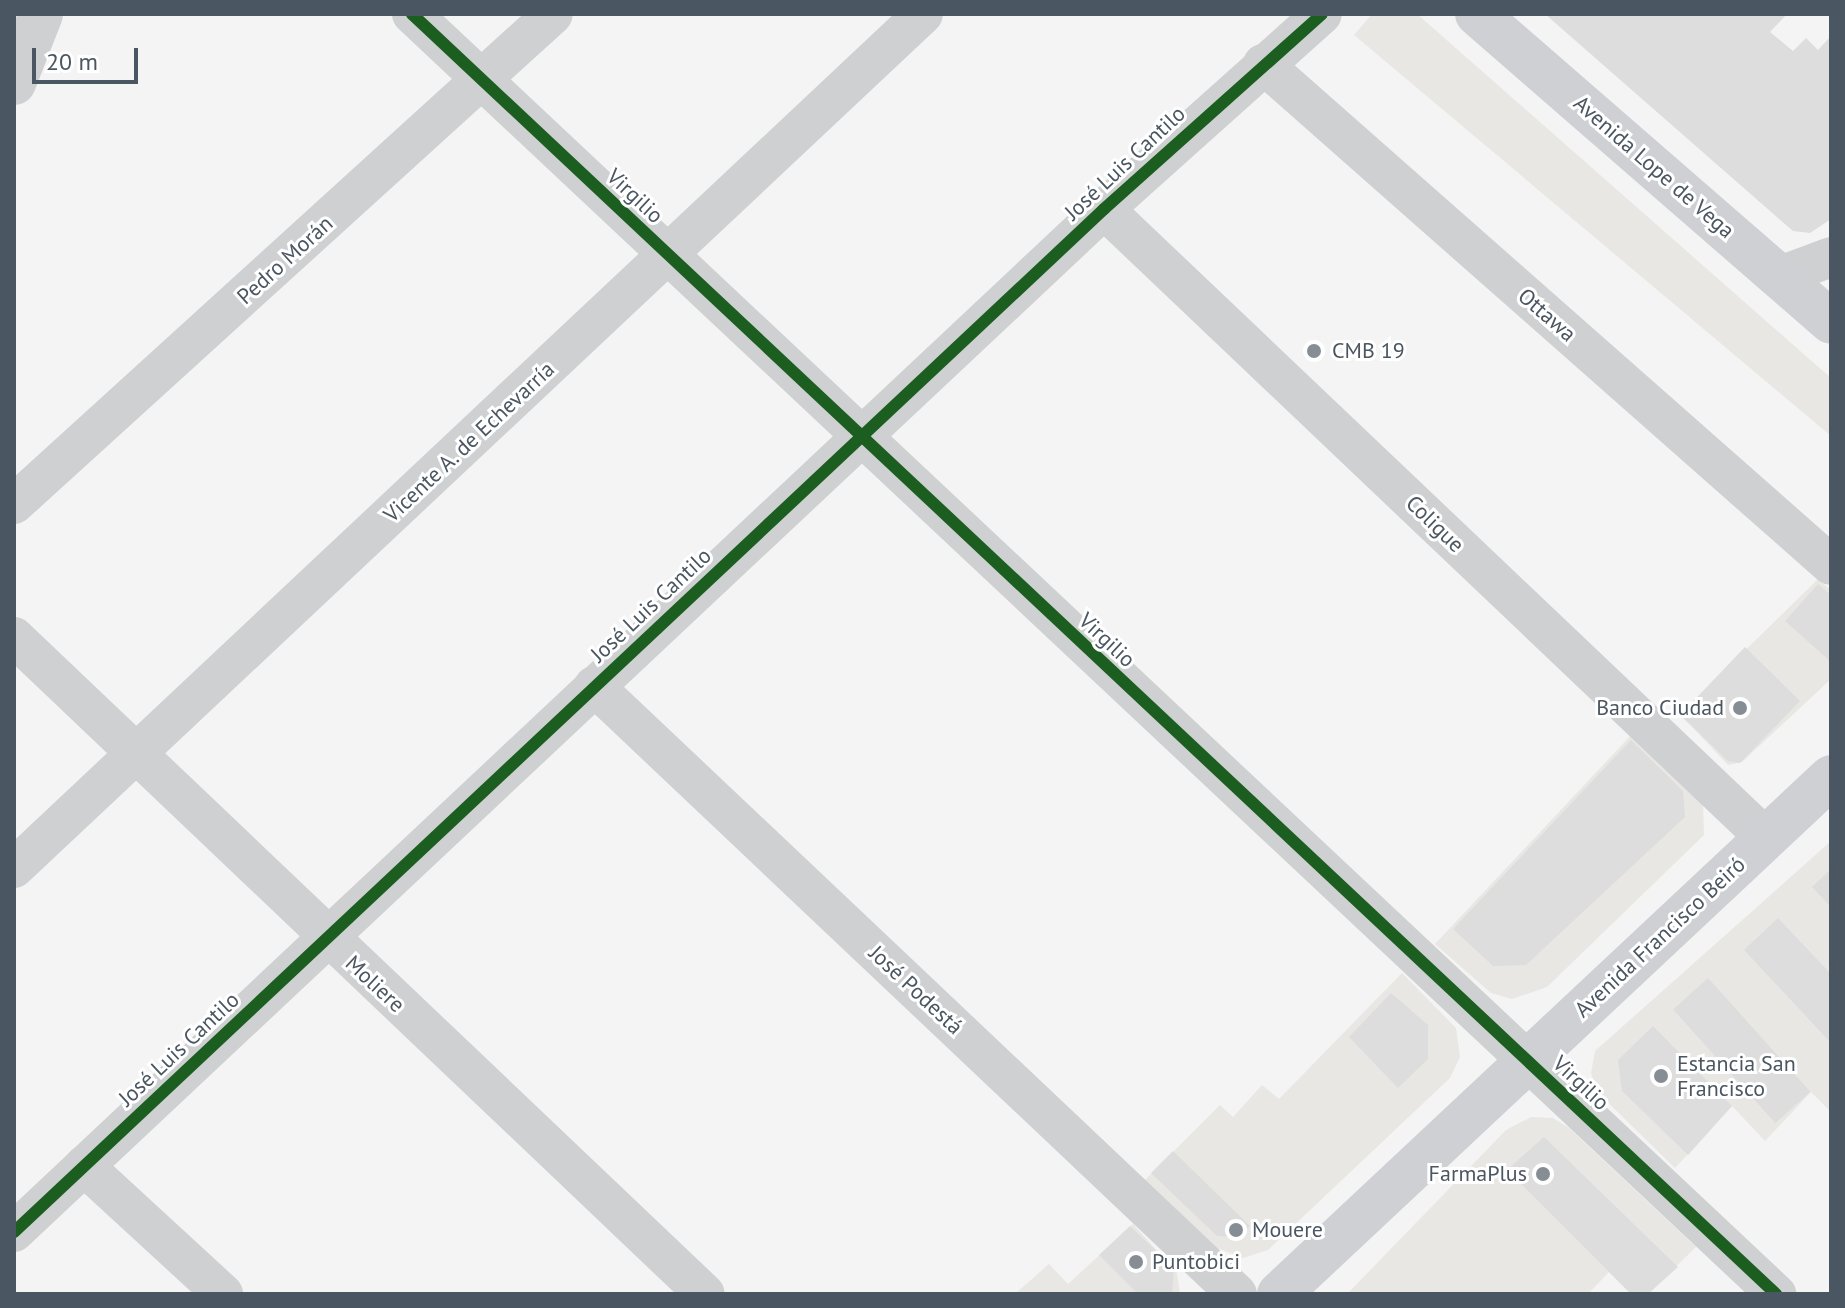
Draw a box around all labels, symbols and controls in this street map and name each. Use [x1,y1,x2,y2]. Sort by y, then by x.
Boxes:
scale bar [36,32,142,82]
text: 20 m [46,46,98,77]
street label: Avenida Lope de Vega [1568,90,1740,244]
street label: José Luis Cantilo [1059,100,1191,226]
street label: Virgilio [601,163,669,229]
street label: Pedro Morán [232,210,338,310]
street label: Ottawa [1513,283,1581,347]
place label: CMB 19 [1332,338,1405,364]
marker: CMB 19 [1303,340,1325,362]
street label: Vicente A. de Echevarría [377,355,561,529]
street label: Coligue [1400,490,1470,558]
street label: José Luis Cantilo [585,542,717,668]
street label: Virgilio [1073,607,1141,673]
place label: Banco Ciudad [1596,695,1724,721]
marker: Banco Ciudad [1731,699,1749,717]
street label: Avenida Francisco Beiró [1569,851,1751,1023]
street label: José Podestá [864,940,968,1040]
street label: Moliere [340,950,410,1018]
street label: José Luis Cantilo [113,986,245,1112]
street label: Virgilio [1547,1050,1615,1116]
place label: Estancia San Francisco [1677,1050,1796,1102]
marker: Estancia San Francisco [1652,1067,1670,1085]
place label: FarmaPlus [1429,1161,1527,1187]
marker: FarmaPlus [1534,1165,1552,1183]
place label: Mouere [1252,1217,1323,1243]
marker: Mouere [1227,1221,1245,1239]
place label: Puntobici [1152,1249,1240,1275]
marker: Puntobici [1127,1253,1145,1271]

